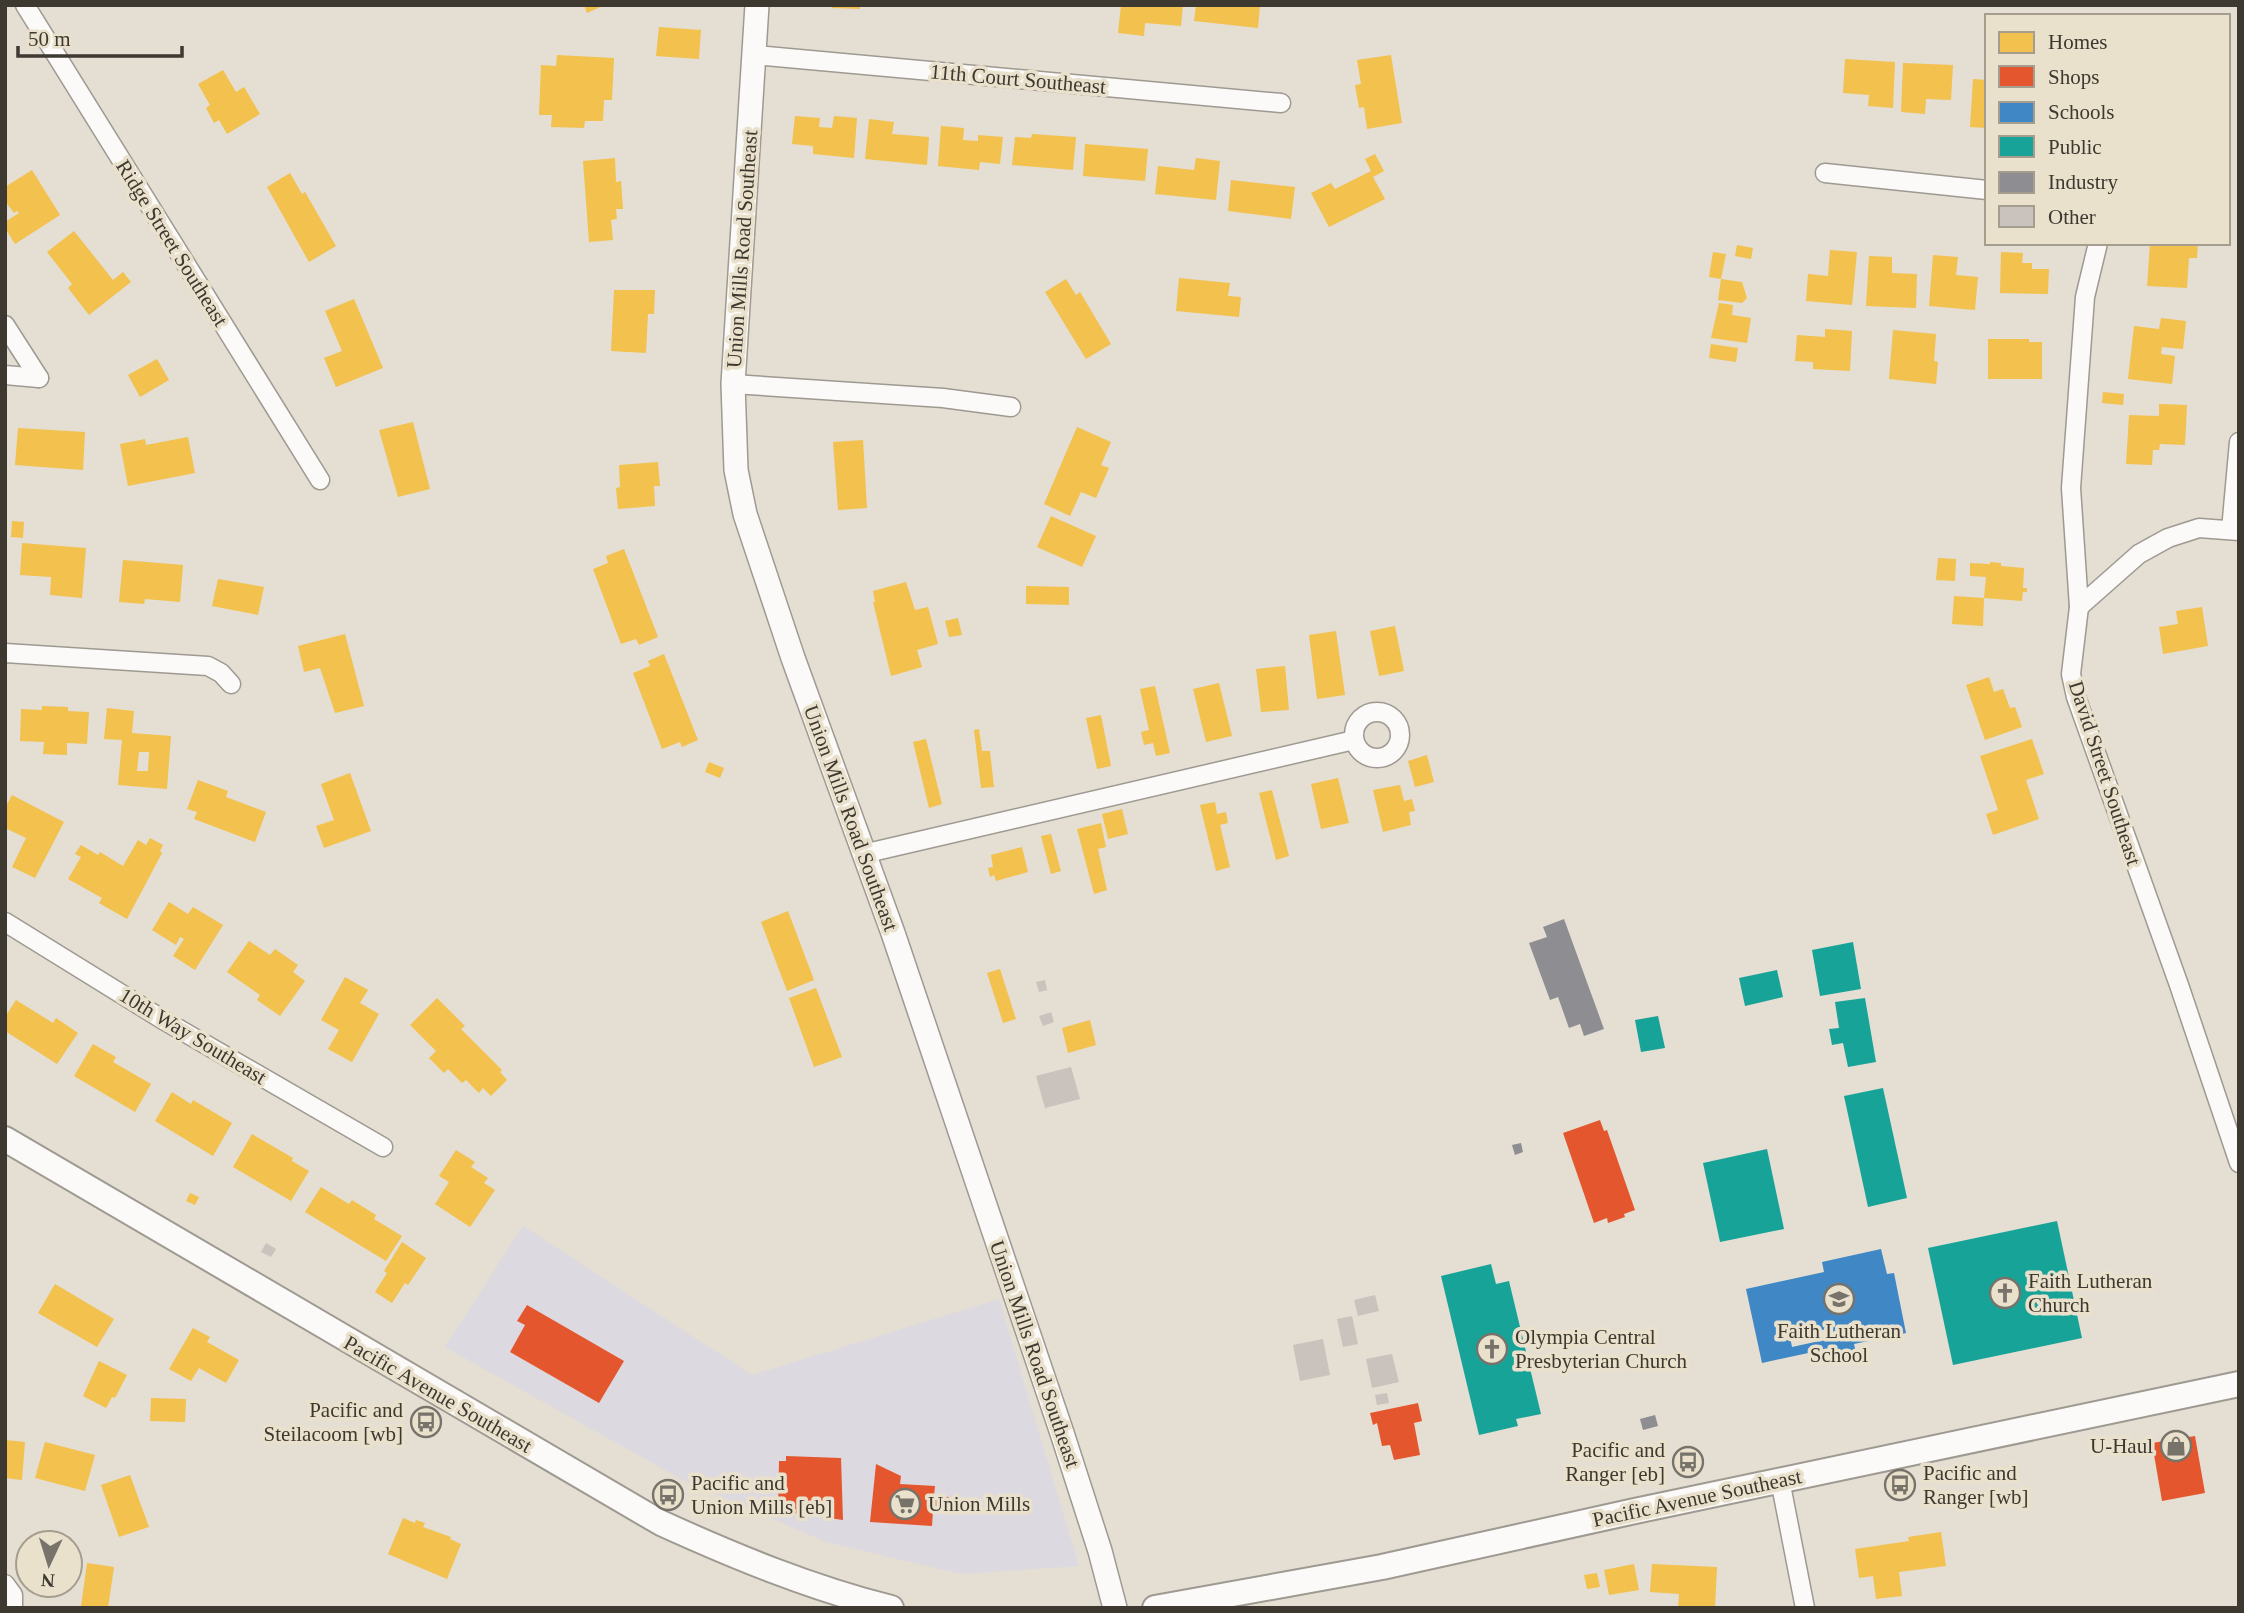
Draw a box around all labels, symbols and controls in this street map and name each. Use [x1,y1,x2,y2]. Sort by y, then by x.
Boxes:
scale bar [18,14,182,58]
legend [1985,14,2230,245]
text: 50 m [28,27,71,51]
text: Homes [2048,30,2108,54]
street label: 11th Court Southeast [929,59,1107,99]
text: Shops [2048,65,2099,89]
text: Schools [2048,100,2115,124]
street label: Union Mills Road Southeast [722,129,762,369]
text: Public [2048,135,2102,159]
street label: Ridge Street Southeast [111,156,233,331]
text: Industry [2048,170,2118,194]
text: Other [2048,205,2096,229]
street label: David Street Southeast [2064,678,2146,868]
street label: Union Mills Road Southeast [799,702,903,934]
street label: 10th Way Southeast [115,983,271,1089]
street label: Union Mills Road Southeast [985,1237,1085,1471]
place label: Faith Lutheran Church [2028,1269,2153,1317]
church icon: Faith Lutheran Church [1988,1276,2022,1310]
school or university icon: Faith Lutheran School [1822,1282,1856,1316]
place label: Faith Lutheran School [1777,1319,1902,1367]
place label: Olympia Central Presbyterian Church [1515,1325,1688,1373]
street label: Pacific Avenue Southeast [340,1330,536,1458]
church icon: Olympia Central Presbyterian Church [1475,1332,1509,1366]
place label: Pacific and Steilacoom [wb] [264,1398,403,1446]
bus stop icon: Pacific and Steilacoom [wb] [409,1405,443,1439]
shop icon: U-Haul [2159,1429,2193,1463]
place label: U-Haul [2090,1434,2153,1458]
place label: Pacific and Ranger [eb] [1565,1438,1665,1486]
bus stop icon: Pacific and Ranger [eb] [1671,1445,1705,1479]
place label: Pacific and Ranger [wb] [1923,1461,2029,1509]
street label: Pacific Avenue Southeast [1590,1464,1804,1532]
bus stop icon: Pacific and Ranger [wb] [1883,1468,1917,1502]
place label: Pacific and Union Mills [eb] [691,1471,832,1519]
bus stop icon: Pacific and Union Mills [eb] [651,1478,685,1512]
supermarket icon: Union Mills [888,1487,922,1521]
place label: Union Mills [928,1492,1030,1516]
north arrow [14,1529,84,1599]
text: N [40,1569,55,1591]

